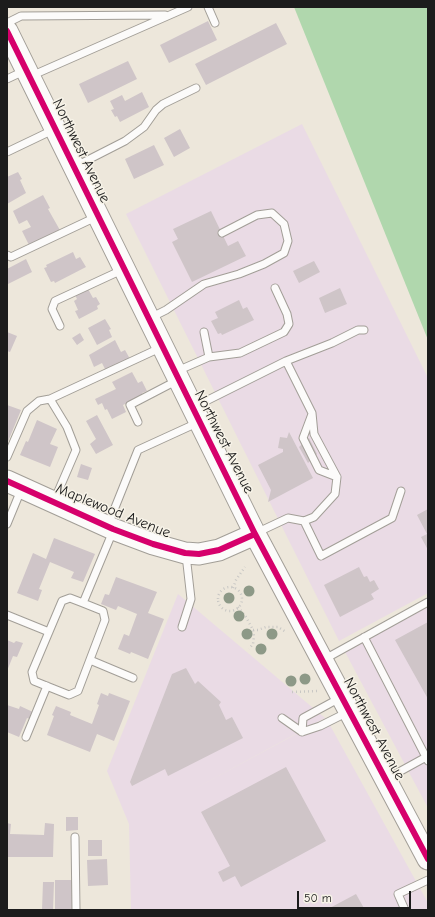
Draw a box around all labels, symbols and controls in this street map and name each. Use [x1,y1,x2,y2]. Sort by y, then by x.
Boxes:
street label: Northwest Avenue [48,96,114,206]
street label: Northwest Avenue [190,387,258,497]
street label: Maplewood Avenue [53,480,173,542]
street label: Northwest Avenue [339,675,409,783]
scale bar [299,883,413,909]
text: 50 m [304,891,332,905]

